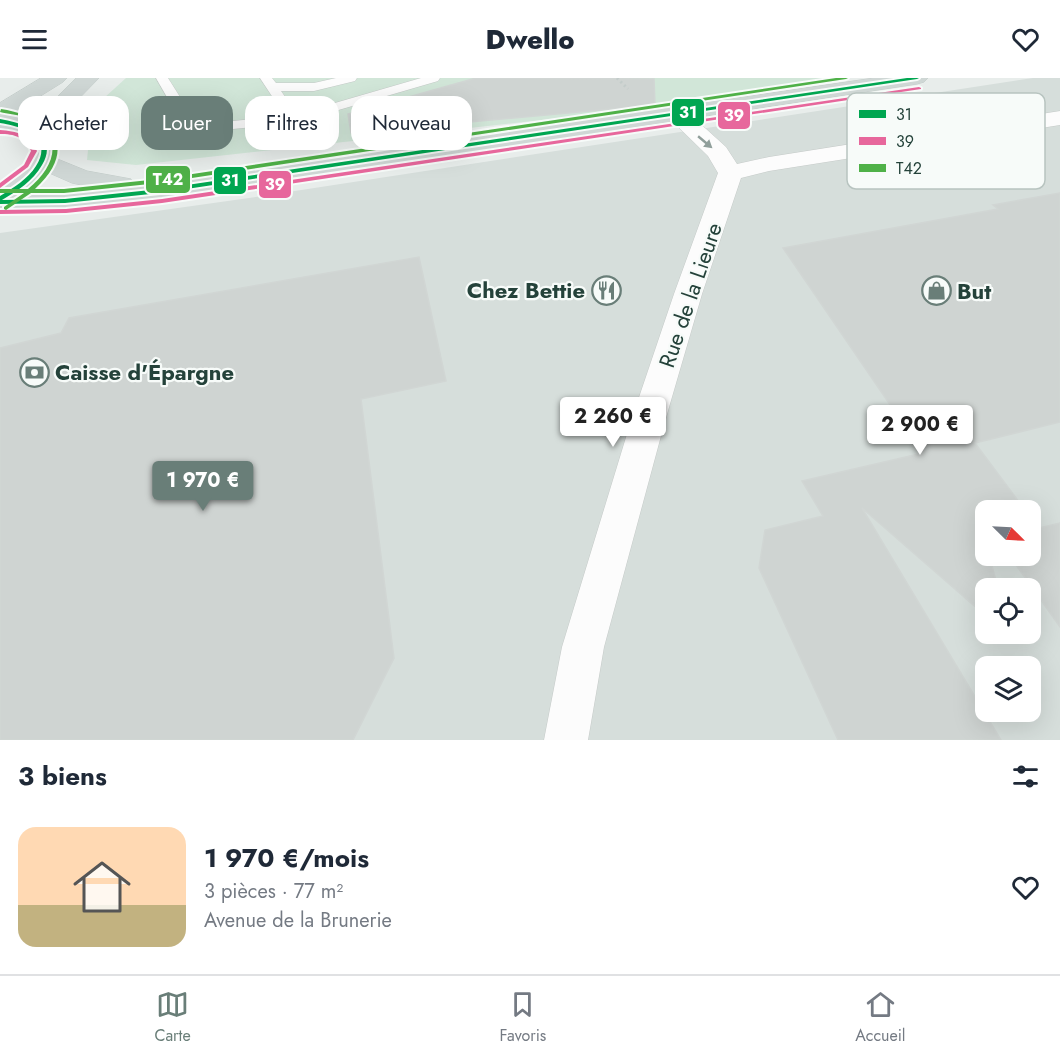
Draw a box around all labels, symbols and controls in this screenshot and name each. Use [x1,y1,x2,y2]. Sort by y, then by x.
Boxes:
text: Dwello [486,20,574,59]
icon: menu [18,23,51,56]
icon: heart [1009,23,1042,56]
legend [847,93,1045,189]
chip: Acheter [18,96,129,150]
chip: Louer [141,96,233,150]
chip: Filtres [245,96,339,150]
chip: Nouveau [351,96,472,150]
line badge: 31 [671,98,705,127]
text: 31 [679,101,697,124]
line badge: 39 [717,101,751,130]
text: 31 [896,103,912,126]
text: 39 [724,104,744,127]
text: 39 [896,130,914,153]
one-way arrow [697,135,713,148]
text: T42 [896,157,922,180]
line badge: T42 [145,165,191,194]
line badge: 31 [213,166,247,195]
text: T42 [153,168,183,191]
text: 31 [221,169,239,192]
line badge: 39 [258,170,292,199]
text: 39 [265,173,285,196]
street label: Rue de la Lieure [650,218,730,372]
place label: Chez Bettie [467,274,585,306]
restaurant icon: Chez Bettie [590,274,622,306]
shop icon: But [920,275,952,307]
place label: But [957,275,991,307]
bank icon: Caisse d'Épargne [18,356,50,388]
place label: Caisse d'Épargne [55,356,234,388]
pin: 2 260 € [558,397,668,448]
text: 2 260 € [574,402,652,431]
pin: 2 900 € [865,405,975,456]
text: 2 900 € [881,410,959,439]
pin: 1 970 € [148,461,258,512]
text: 1 970 € [166,466,240,495]
north arrow [975,500,1041,566]
map controls [975,500,1041,722]
button: locate [975,578,1041,644]
button: layers [975,656,1041,722]
text: 3 biens [18,757,107,795]
icon: filters [1009,760,1042,793]
text: 1 970 €/mois [204,839,369,877]
icon: home [66,851,138,923]
icon: heart [1009,871,1042,904]
text: 3 pièces · 77 m² [204,877,343,906]
text: Avenue de la Brunerie [204,906,392,935]
tab: Carte [154,988,191,1047]
tab: Favoris [500,988,546,1047]
tab: Accueil [855,988,906,1047]

